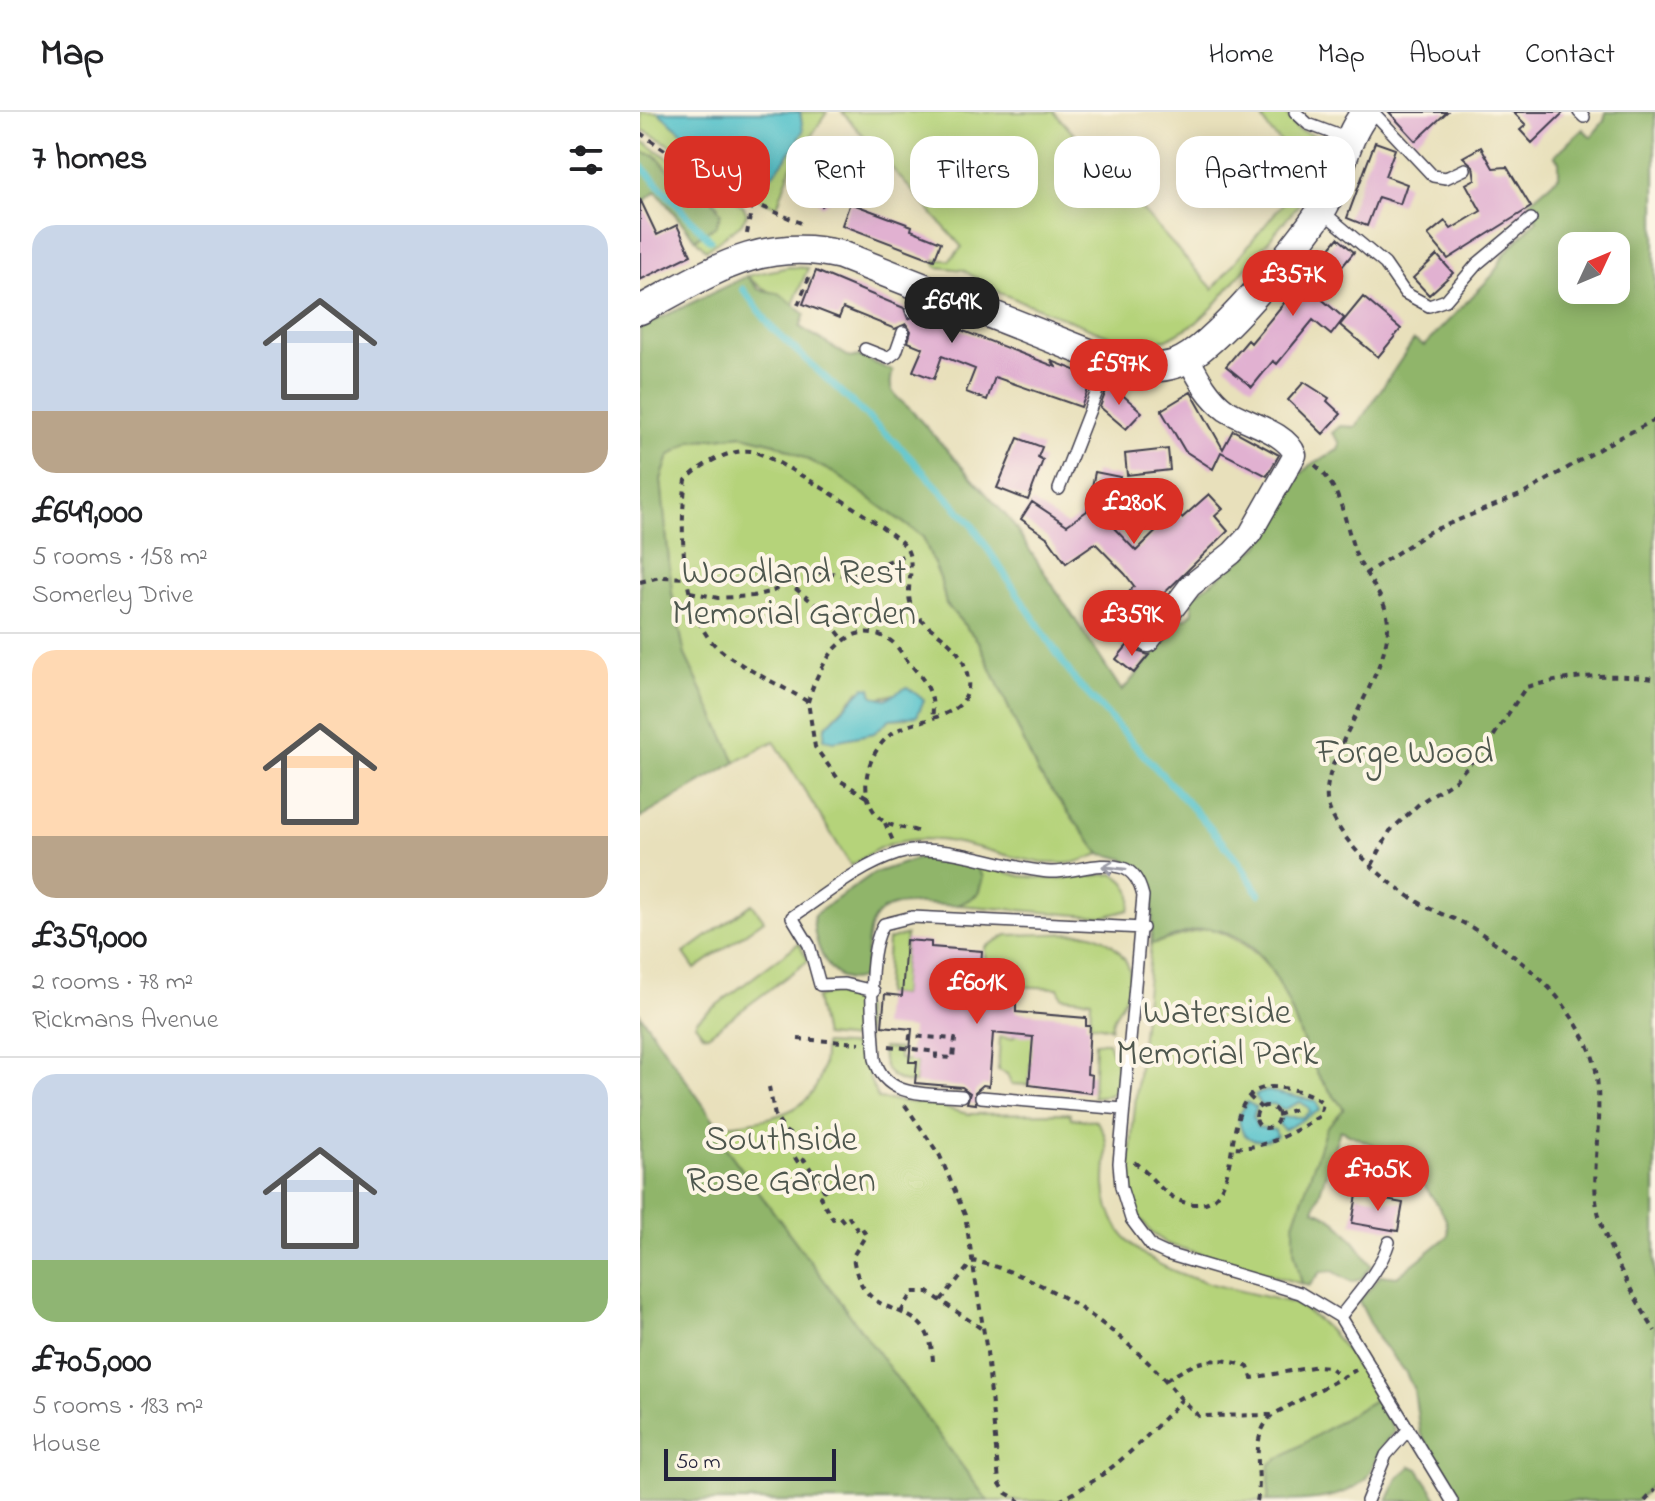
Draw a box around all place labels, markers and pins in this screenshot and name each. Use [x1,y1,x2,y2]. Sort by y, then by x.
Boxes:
pin: £357K [1237,250,1349,318]
pin: £649K [896,277,1008,345]
pin: £597K [1063,339,1175,407]
pin: £280K [1078,478,1190,546]
pin: £359K [1076,590,1188,658]
pin: £601K [921,958,1033,1026]
pin: £705K [1322,1145,1434,1213]

